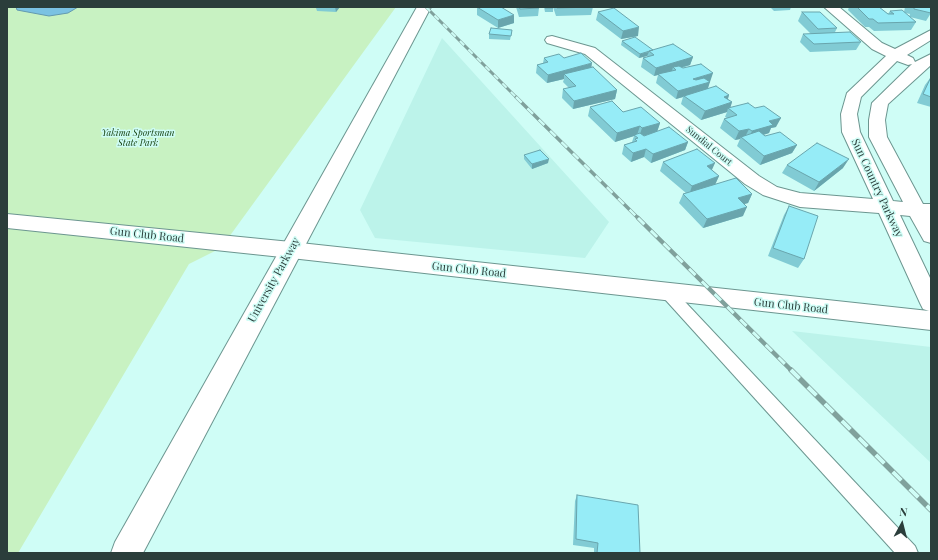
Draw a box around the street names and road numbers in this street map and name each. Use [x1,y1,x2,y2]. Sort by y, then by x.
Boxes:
street label: Sundial Court [684,124,734,168]
street label: Sun Country Parkway [848,137,906,239]
street label: Gun Club Road [109,225,185,245]
street label: University Parkway [245,235,303,325]
street label: Gun Club Road [431,260,507,280]
street label: Gun Club Road [753,296,829,316]

